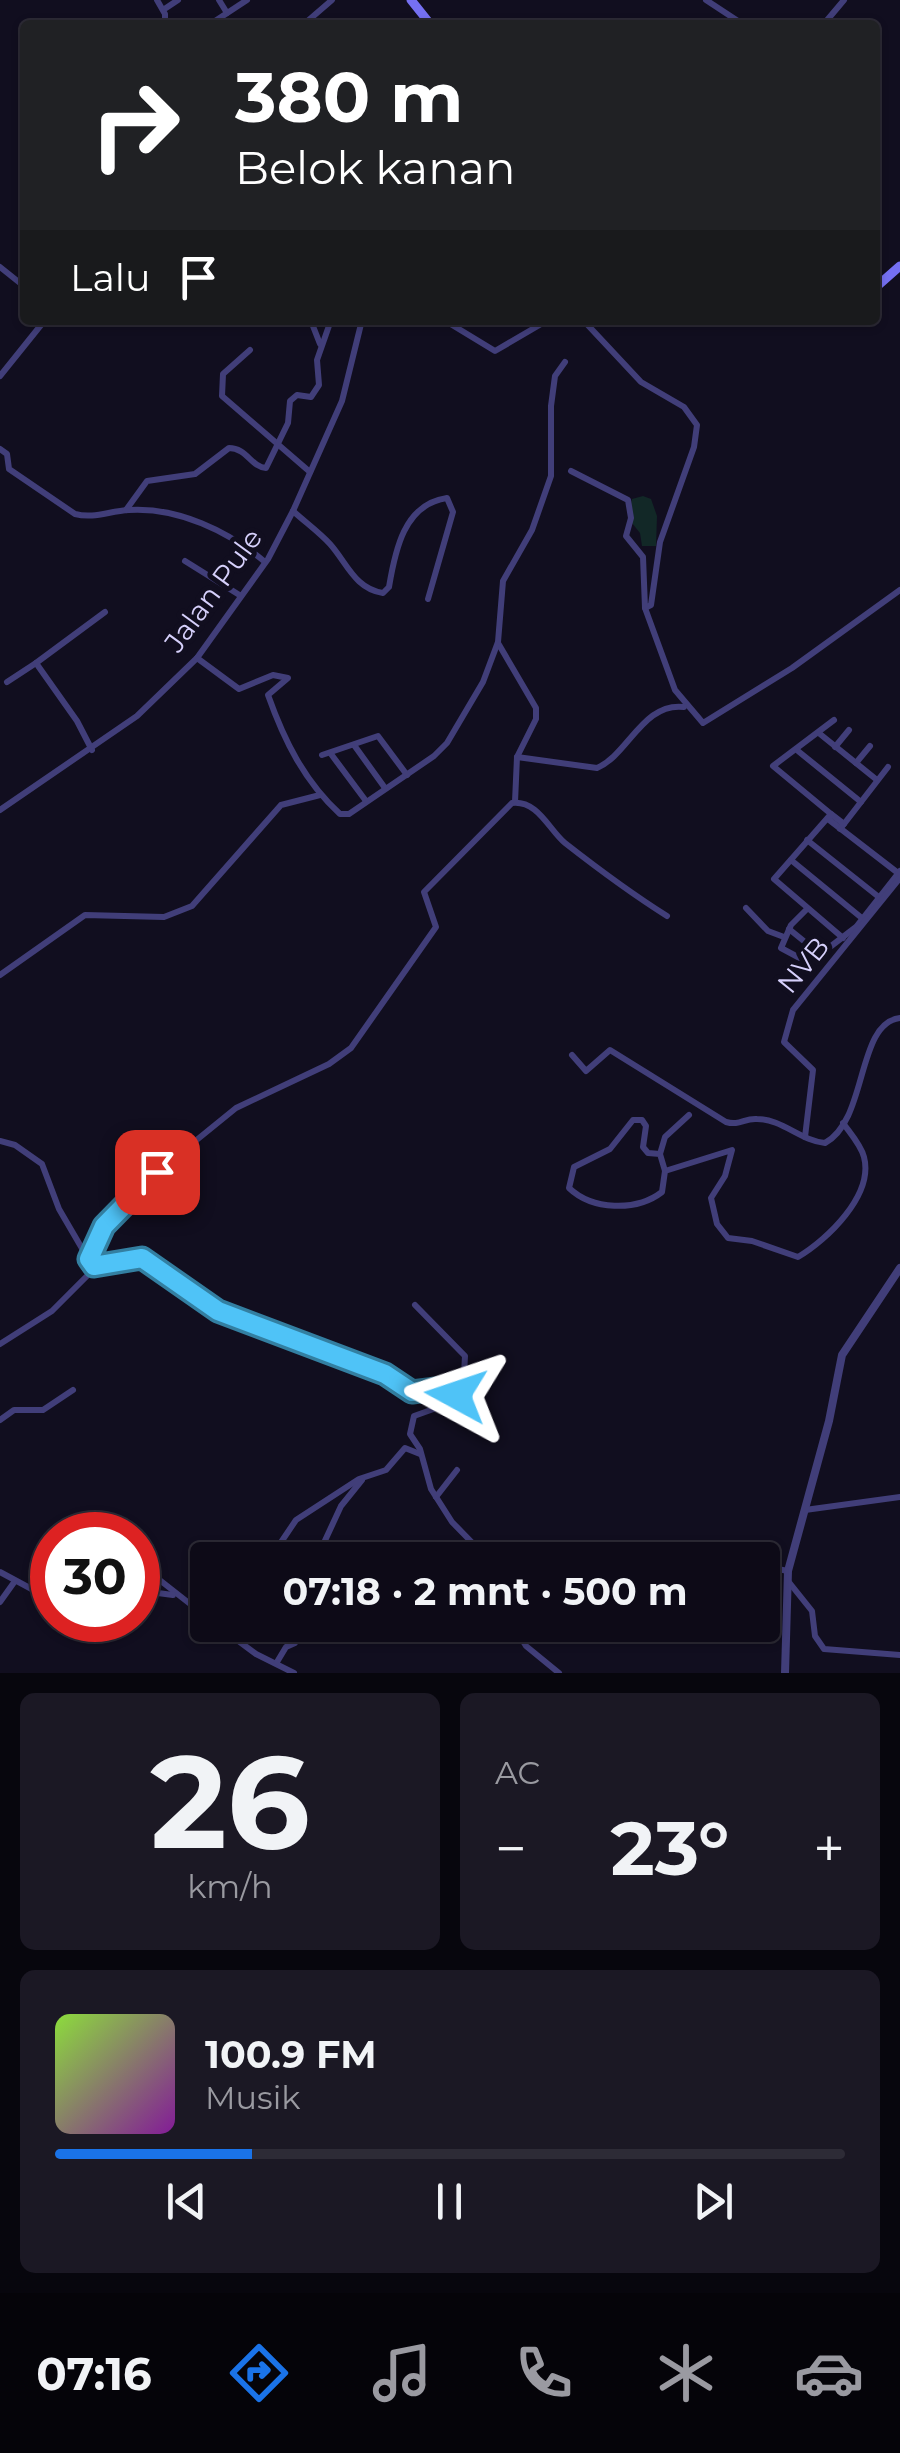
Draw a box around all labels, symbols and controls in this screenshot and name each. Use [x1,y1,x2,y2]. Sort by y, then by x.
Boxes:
text: 380 m [235,54,463,140]
icon: right [70,60,200,190]
text: Belok kanan [235,140,516,195]
icon: arrive [171,250,226,305]
text: Lalu [70,254,151,301]
street label: Jalan Pule [156,522,269,659]
street label: NVB [770,930,836,1000]
pin [115,1130,200,1215]
icon: arrive [130,1145,185,1200]
position arrow [404,1343,508,1447]
speed limit sign: 30 [30,1512,160,1642]
text: 07:18 · 2 mnt · 500 m [282,1568,688,1615]
text: 26 [150,1722,310,1881]
text: AC [495,1753,540,1792]
text: 23° [611,1802,729,1894]
text: − [495,1815,527,1882]
text: + [813,1815,845,1882]
text: km/h [187,1867,273,1906]
text: 100.9 FM [205,2031,377,2078]
text: Musik [205,2078,300,2117]
icon: previous [159,2174,214,2229]
icon: pause [422,2174,477,2229]
icon: next [686,2174,741,2229]
icon: directions [224,2338,294,2408]
icon: music [367,2338,437,2408]
icon: phone [509,2338,579,2408]
icon: climate [651,2338,721,2408]
icon: car [794,2338,864,2408]
text: 07:16 [36,2346,152,2401]

